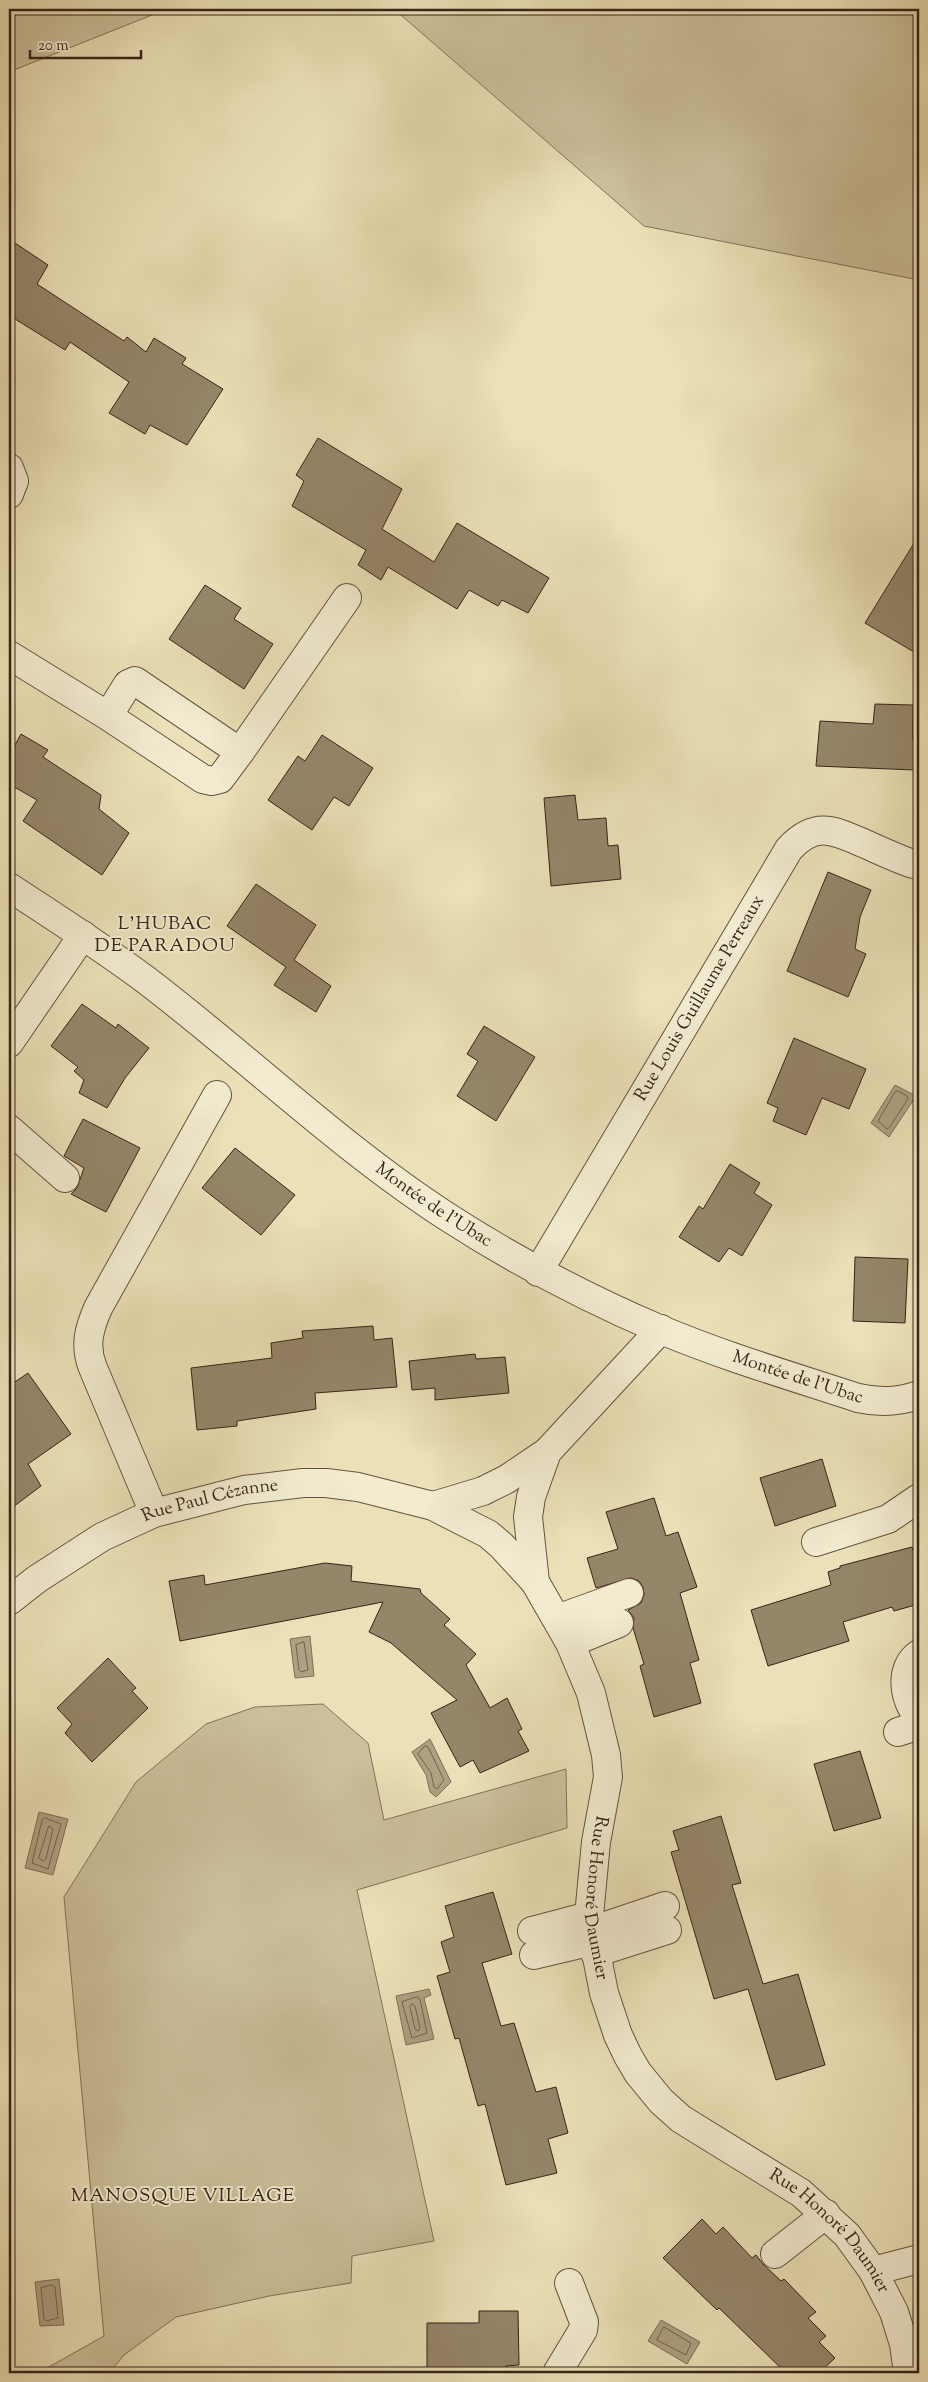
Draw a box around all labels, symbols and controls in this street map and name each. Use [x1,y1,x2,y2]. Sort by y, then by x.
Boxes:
scale bar [30,28,141,60]
text: 20 m [38,36,69,57]
street label: Rue Louis Guillaume Perreaux [629,890,772,1107]
district label: L'HUBAC DE PARADOU [95,911,235,960]
street label: Montée de l'Ubac [369,1157,497,1254]
street label: Montée de l'Ubac [729,1345,865,1412]
street label: Rue Paul Cézanne [138,1473,280,1530]
street label: Rue Honoré Daumier [576,1813,614,1983]
street label: Rue Honoré Daumier [764,2163,895,2298]
district label: MANOSQUE VILLAGE [71,2183,295,2210]

